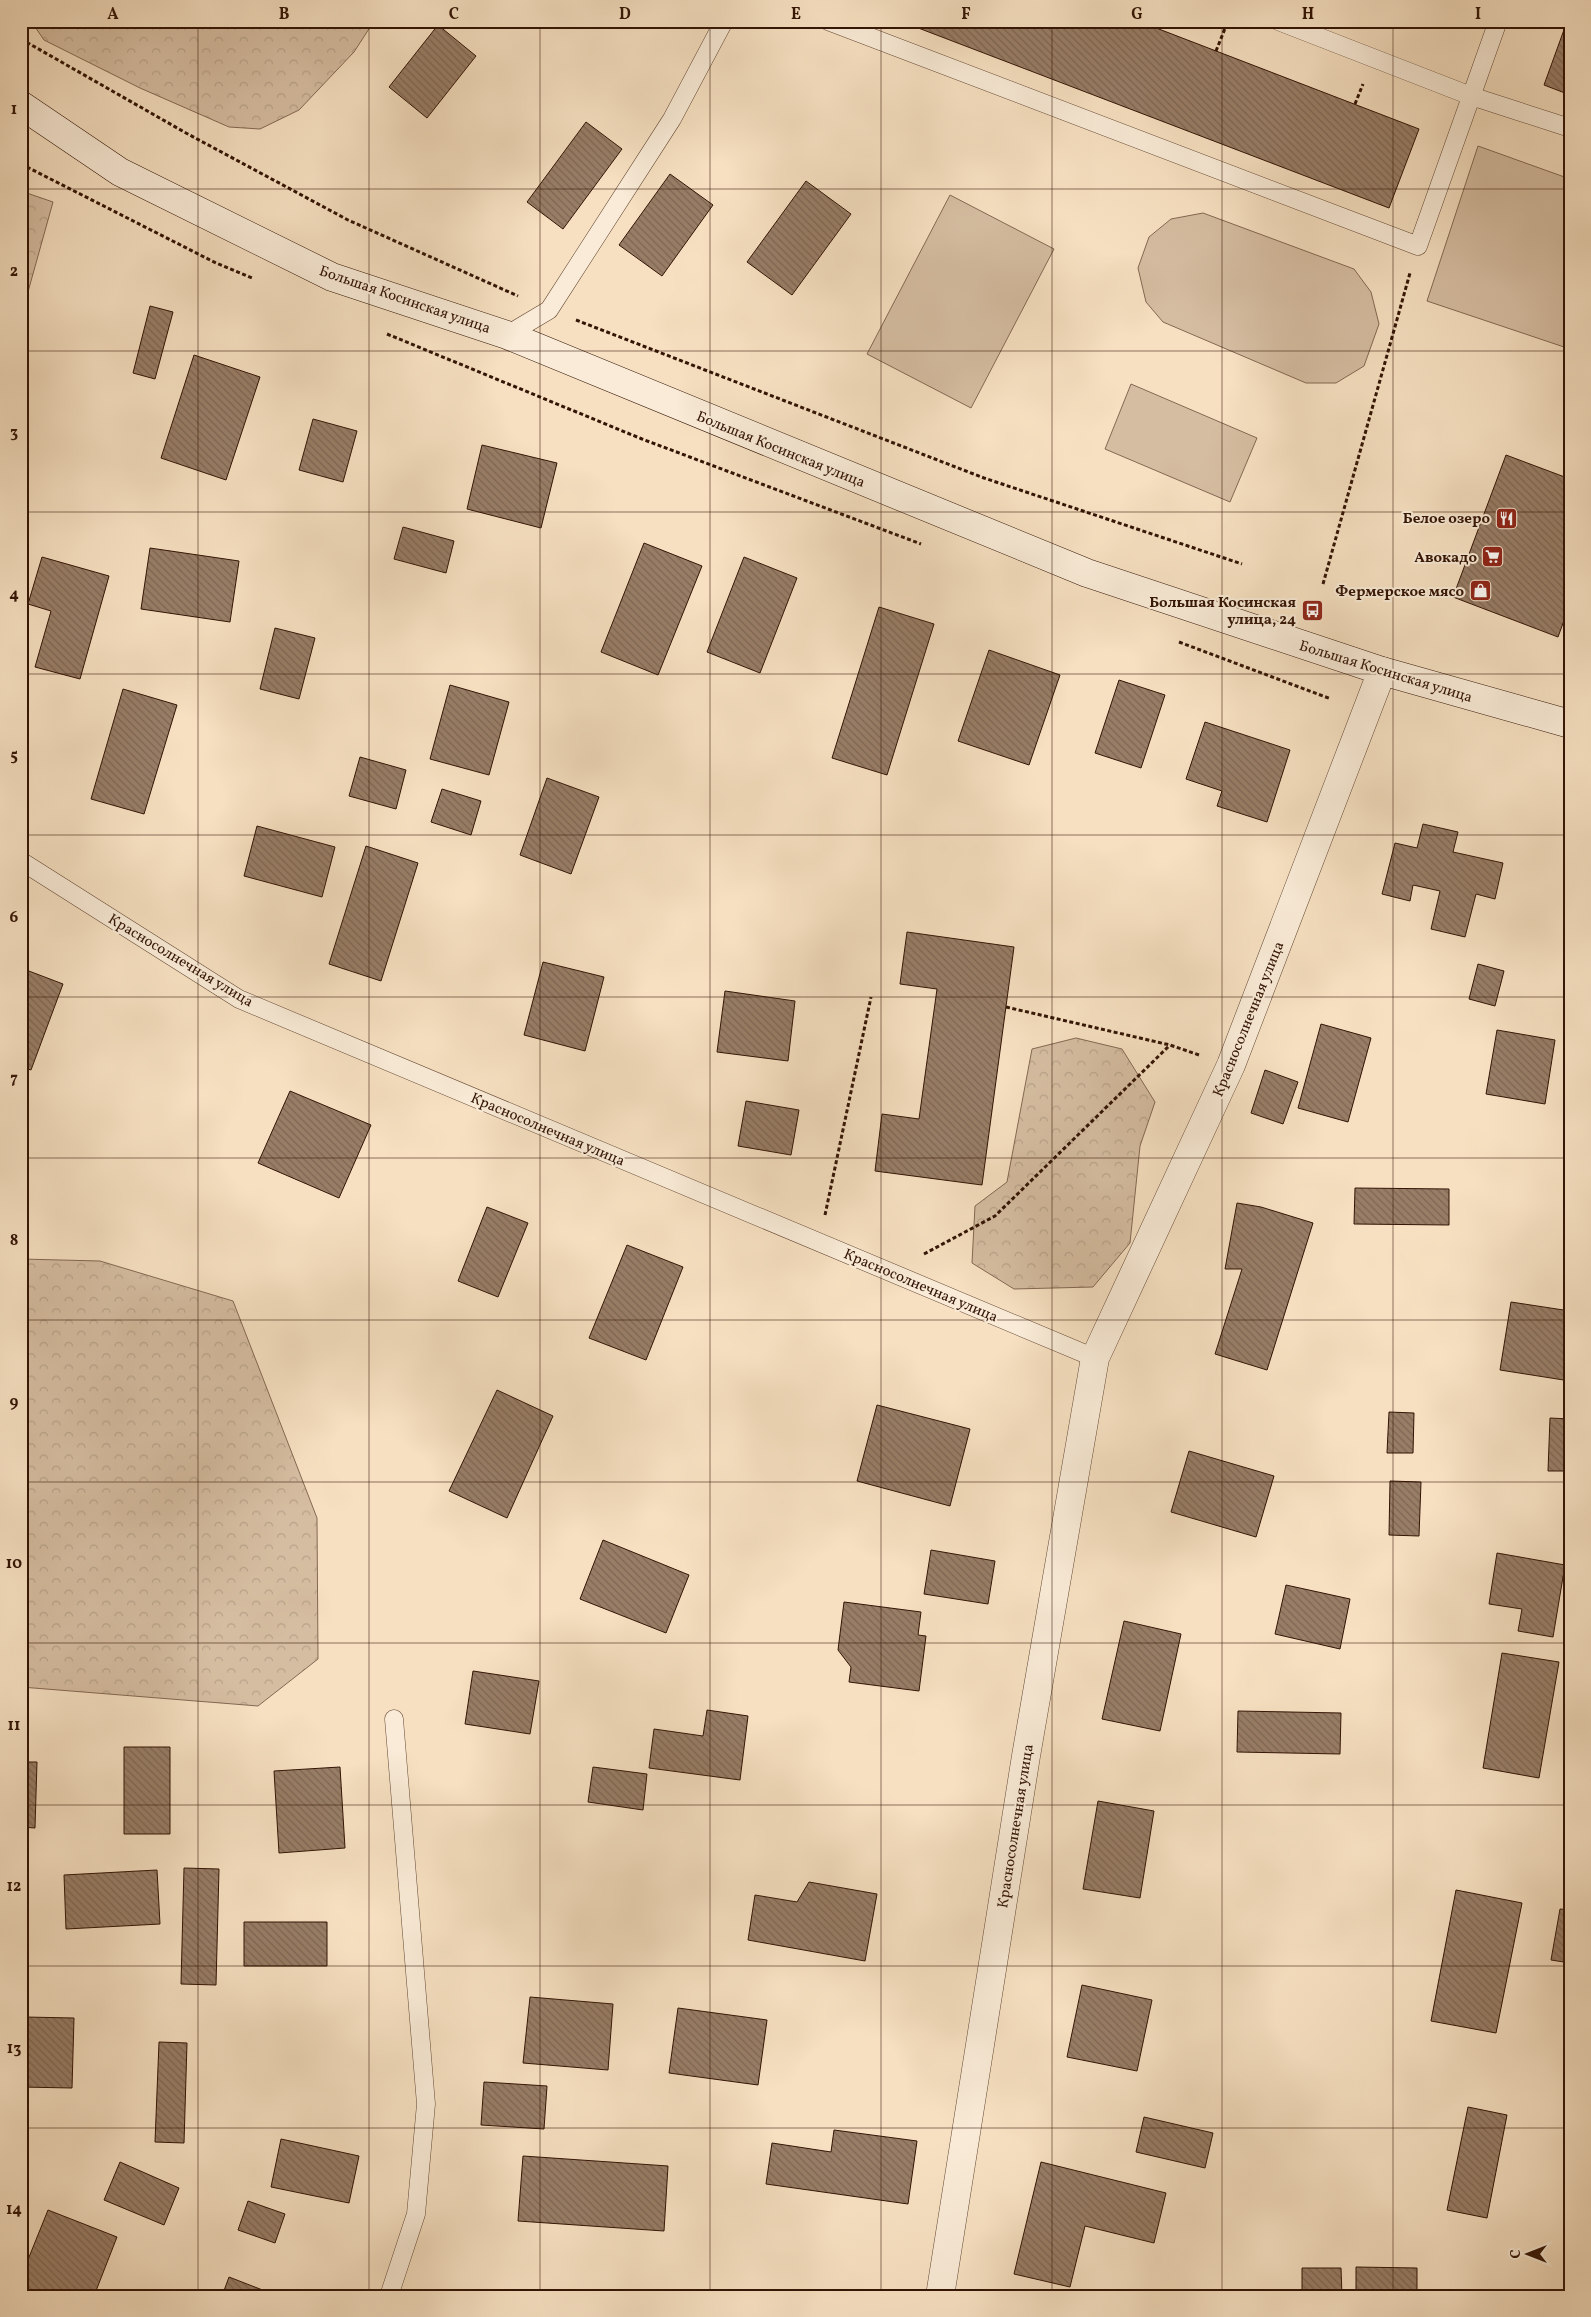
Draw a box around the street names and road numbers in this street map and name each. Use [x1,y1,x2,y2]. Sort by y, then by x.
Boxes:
street label: Большая Косинская улица [316,261,493,340]
street label: Большая Косинская улица [693,407,868,494]
street label: Большая Косинская улица [1296,636,1475,709]
street label: Красносолнечная улица [104,910,257,1013]
street label: Красносолнечная улица [1209,939,1290,1100]
street label: Красносолнечная улица [467,1088,628,1172]
street label: Красносолнечная улица [840,1244,1001,1328]
street label: Красносолнечная улица [993,1743,1040,1910]

